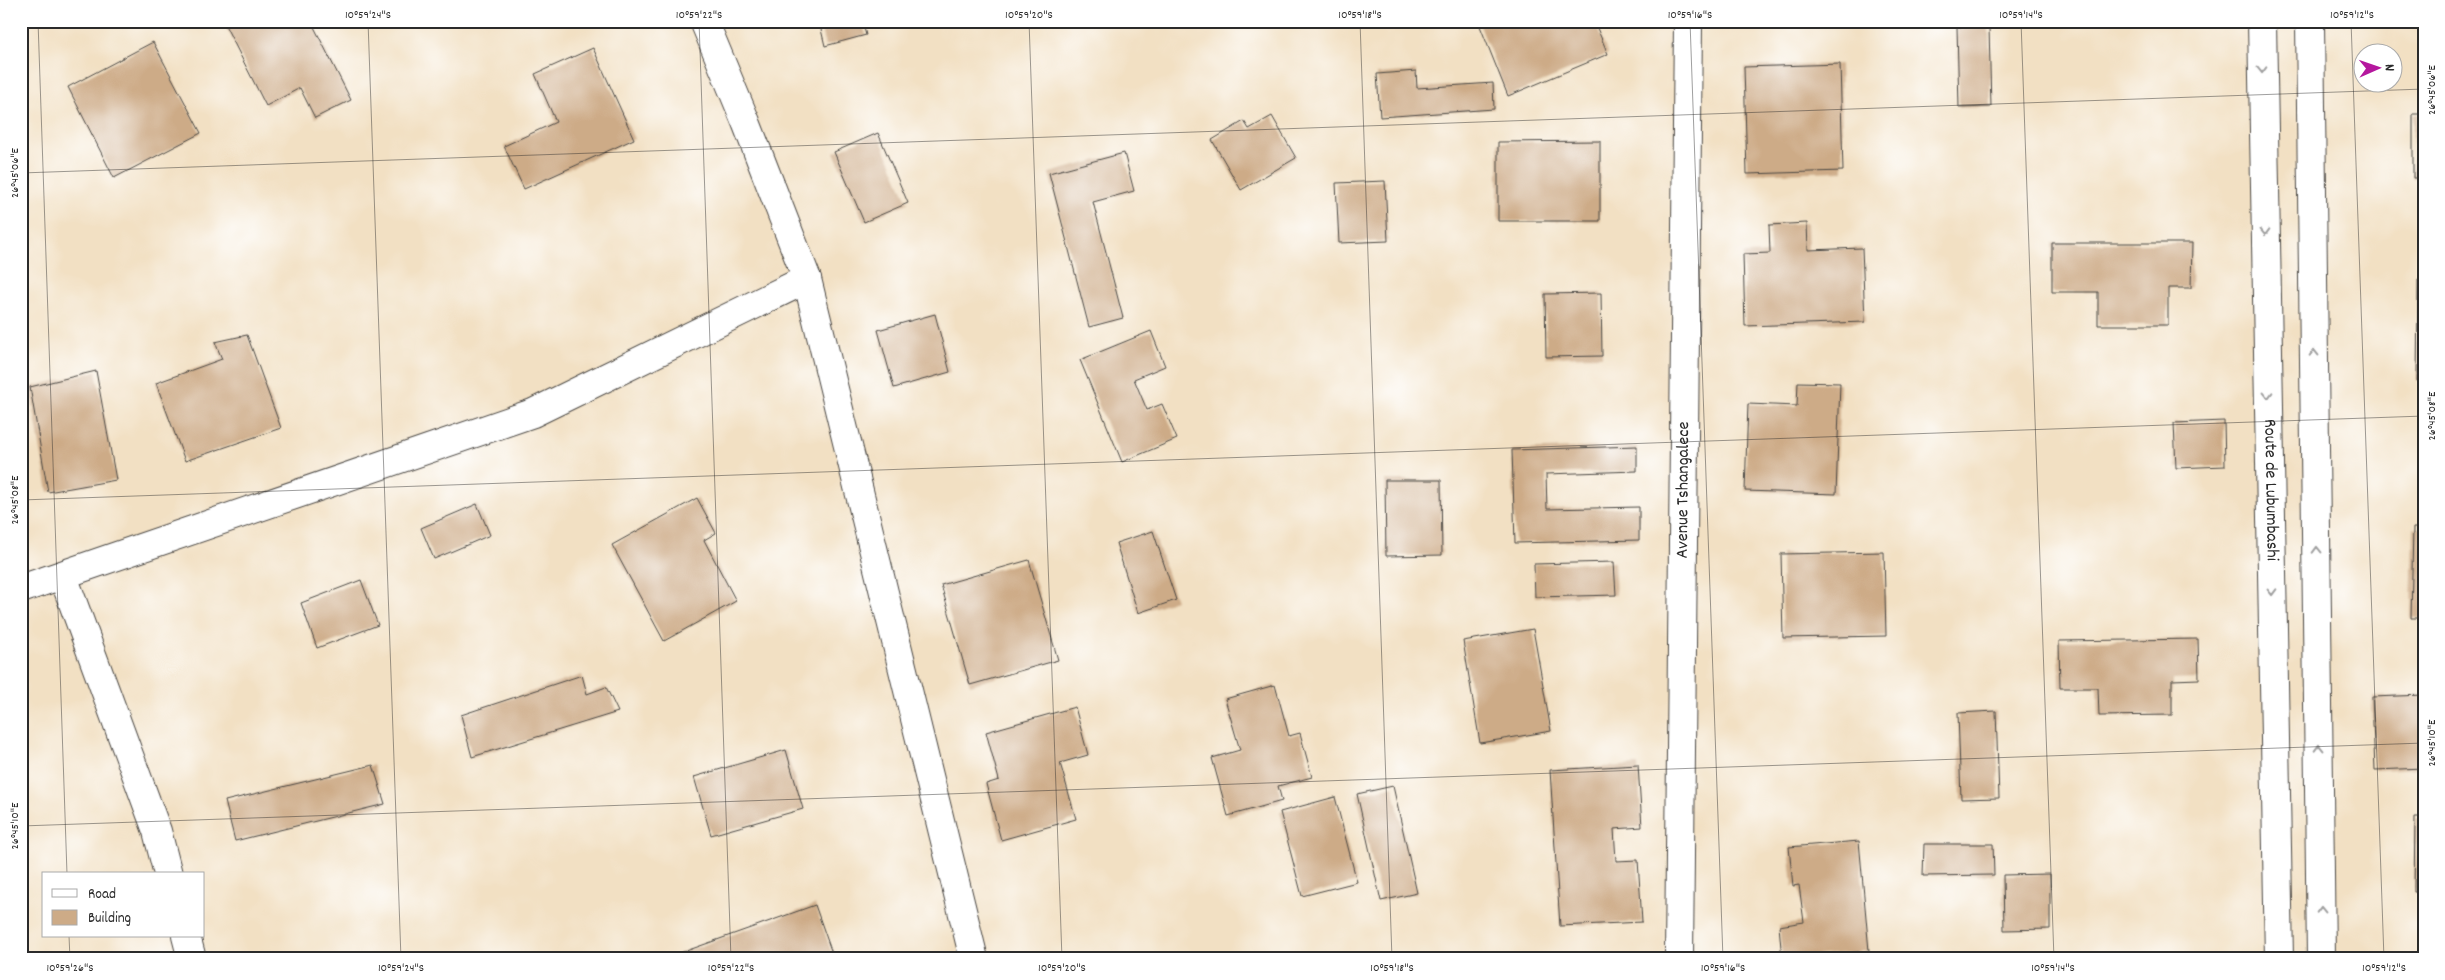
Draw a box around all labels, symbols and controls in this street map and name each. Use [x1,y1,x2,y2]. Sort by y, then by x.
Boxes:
text: 10°59'24"S [345,7,391,24]
text: 10°59'22"S [676,7,722,24]
text: 10°59'20"S [1005,7,1053,24]
text: 10°59'18"S [1338,7,1382,24]
text: 10°59'16"S [1668,7,1712,24]
text: 10°59'14"S [1999,7,2043,24]
text: 10°59'12"S [2330,7,2374,24]
north arrow [2352,42,2402,92]
text: N [2379,64,2399,72]
text: 26°45'06"E [2424,64,2441,115]
one-way arrow [2257,66,2268,74]
text: 26°45'06"E [7,147,24,198]
one-way arrow [2260,229,2270,237]
one-way arrow [2309,348,2319,356]
text: 26°45'08"E [2424,391,2441,440]
one-way arrow [2263,392,2273,399]
street label: Route de Lubumbashi [2257,419,2284,561]
street label: Avenue Tshangalece [1670,421,1697,559]
text: 26°45'08"E [7,475,24,524]
one-way arrow [2311,546,2322,554]
one-way arrow [2267,589,2277,597]
text: 26°45'10"E [2424,719,2441,766]
one-way arrow [2314,743,2324,751]
text: 26°45'10"E [7,802,24,849]
legend [42,872,205,938]
text: Road [88,884,116,906]
one-way arrow [2316,906,2326,914]
text: Building [88,908,131,930]
text: 10°59'26"S [46,960,94,977]
text: 10°59'24"S [378,960,424,977]
text: 10°59'22"S [708,960,754,977]
text: 10°59'20"S [1038,960,1086,977]
text: 10°59'18"S [1370,960,1414,977]
text: 10°59'16"S [1701,960,1745,977]
text: 10°59'14"S [2031,960,2075,977]
text: 10°59'12"S [2362,960,2406,977]

